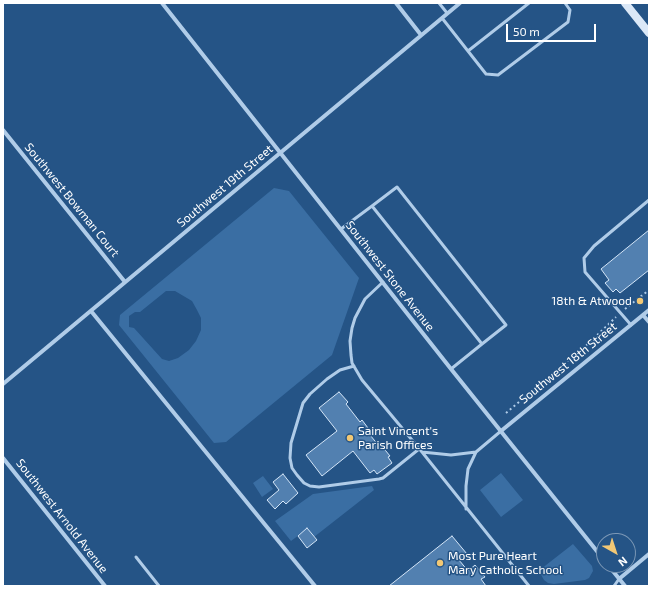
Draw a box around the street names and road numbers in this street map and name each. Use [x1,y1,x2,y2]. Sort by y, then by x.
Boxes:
street label: Southwest Bowman Court [22,140,122,260]
street label: Southwest 19th Street [174,142,276,230]
street label: Southwest Stone Avenue [342,218,438,334]
street label: Southwest 18th Street [516,319,620,407]
street label: Southwest Arnold Avenue [13,456,111,576]

